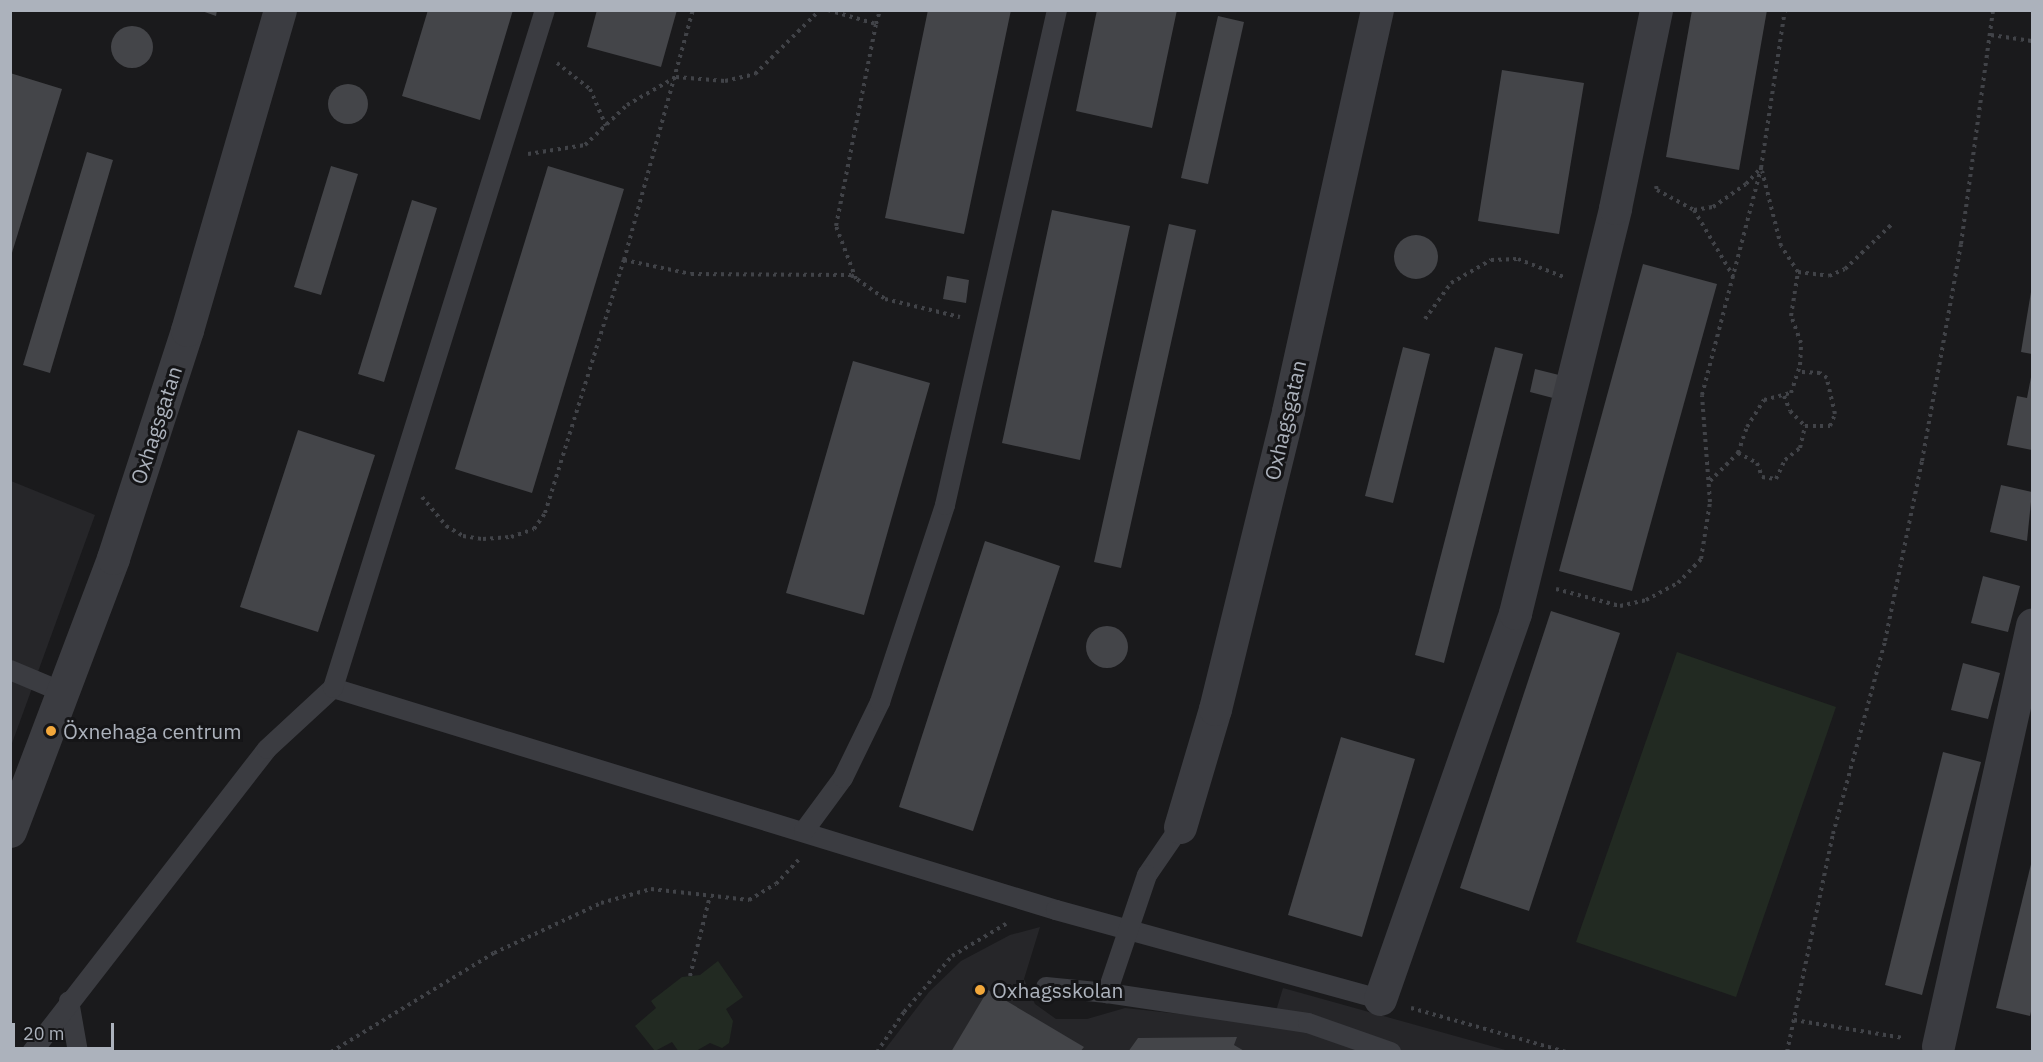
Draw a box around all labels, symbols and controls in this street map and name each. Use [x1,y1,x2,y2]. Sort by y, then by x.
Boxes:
street label: Oxhagsgatan [1259,357,1311,483]
street label: Oxhagsgatan [125,363,187,487]
place label: Öxnehaga centrum [63,718,242,744]
marker: Öxnehaga centrum [44,724,58,738]
place label: Oxhagsskolan [992,977,1123,1003]
marker: Oxhagsskolan [973,983,987,997]
scale bar [15,1011,117,1049]
text: 20 m [23,1022,65,1045]

